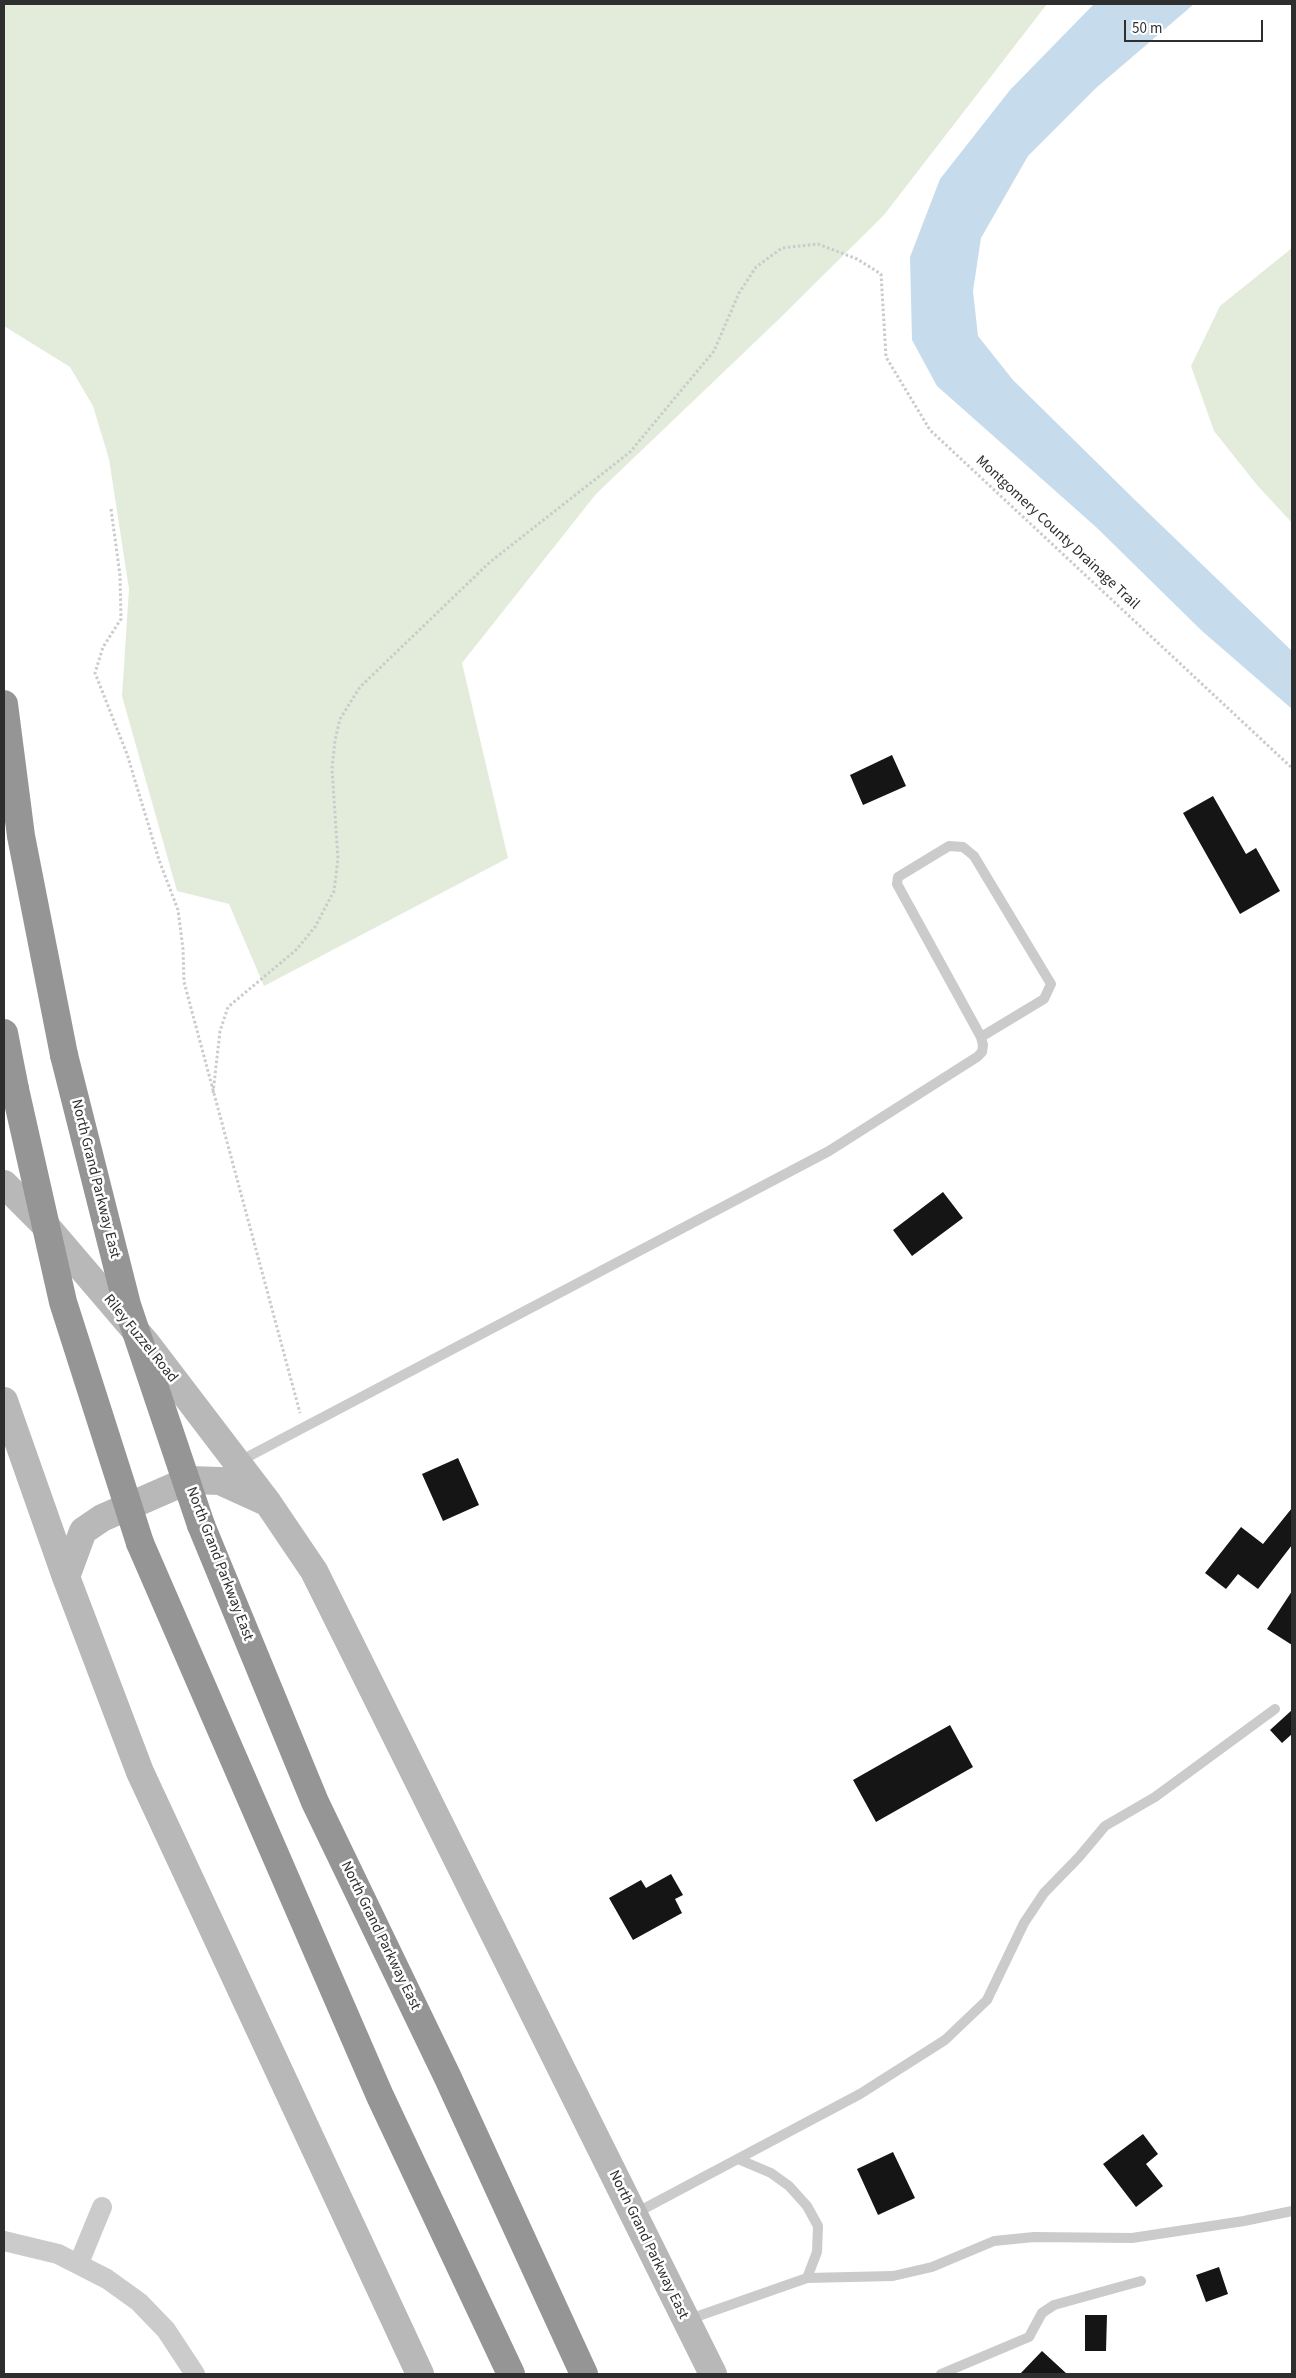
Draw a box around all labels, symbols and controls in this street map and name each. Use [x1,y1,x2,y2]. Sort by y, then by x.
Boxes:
scale bar [1126,10,1265,42]
text: 50 m [1132,18,1162,39]
street label: Montgomery County Drainage Trail [971,452,1143,614]
street label: North Grand Parkway East [67,1098,123,1260]
street label: Riley Fuzzel Road [99,1291,181,1387]
street label: North Grand Parkway East [181,1485,257,1643]
street label: North Grand Parkway East [336,1859,424,2013]
street label: North Grand Parkway East [604,2168,692,2322]

